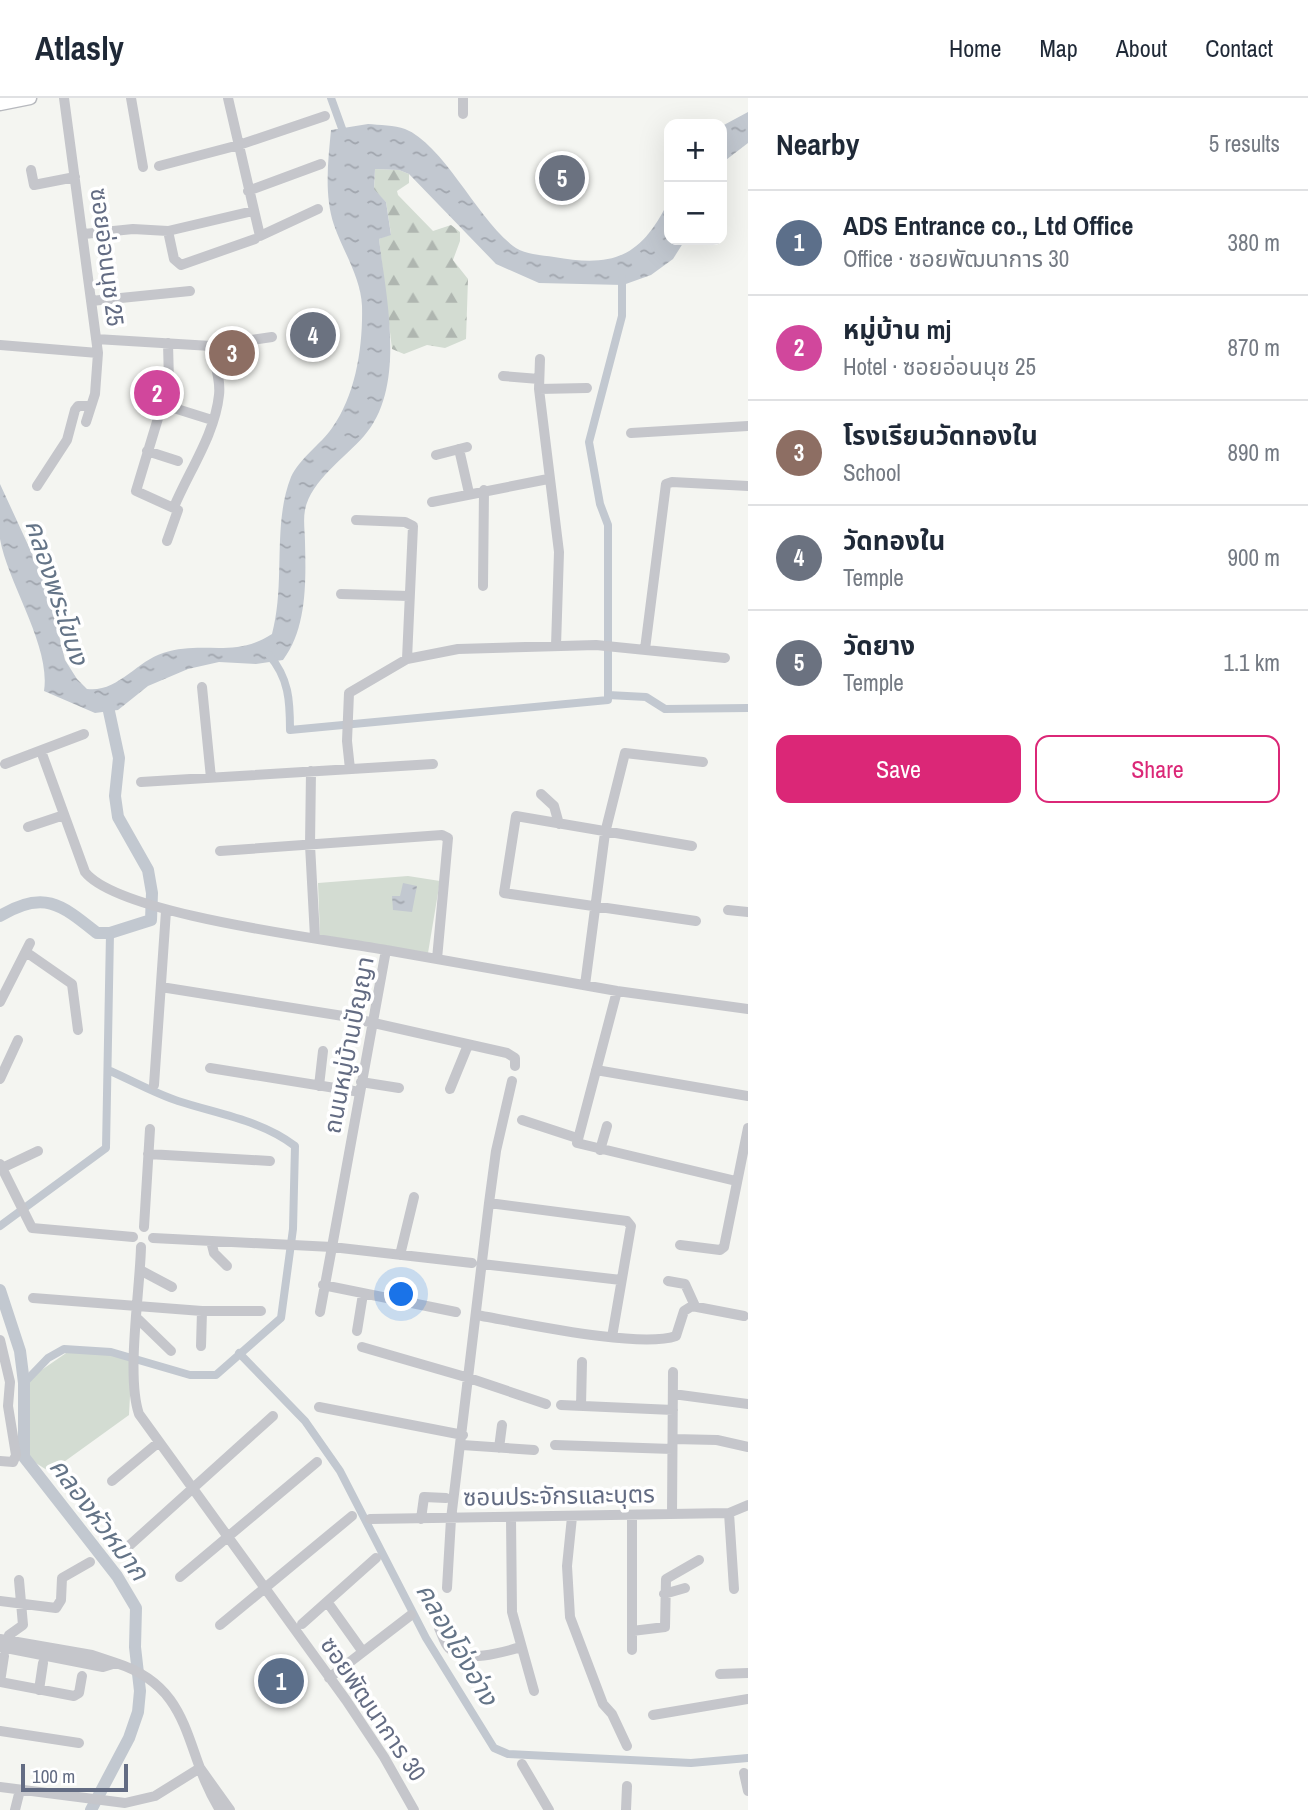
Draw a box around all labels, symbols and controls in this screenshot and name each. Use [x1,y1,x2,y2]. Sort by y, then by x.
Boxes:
text: Atlasly [35,26,124,70]
text: Home [949,32,1001,64]
text: Map [1039,32,1078,64]
text: About [1116,32,1167,64]
text: Contact [1205,32,1273,64]
map controls [664,119,727,245]
button: + [664,119,727,182]
text: Nearby [776,124,859,164]
text: 5 results [1209,128,1280,159]
pin: 5 [539,152,585,204]
button: − [664,182,727,245]
street label: ซอยอ่อนนุช 25 [84,186,132,328]
text: ADS Entrance co., Ltd Office [843,208,1133,243]
text: 1 [794,227,804,258]
text: 380 m [1228,227,1280,258]
text: Office · ซอยพัฒนาการ 30 [843,243,1069,274]
pin: 4 [290,309,336,361]
text: หมู่บ้าน mj [843,312,951,347]
pin: 3 [209,327,255,379]
text: 2 [794,332,804,363]
text: 870 m [1228,332,1280,363]
text: Hotel · ซอยอ่อนนุช 25 [843,351,1036,382]
pin: 2 [134,367,180,419]
text: โรงเรียนวัดทองใน [843,418,1038,453]
text: 3 [794,437,804,468]
text: 890 m [1228,437,1280,468]
text: School [843,457,901,488]
water label: คลองพระโขนง [17,515,98,670]
text: วัดทองใน [843,523,945,558]
text: 4 [794,542,804,573]
text: 900 m [1228,542,1280,573]
text: Temple [843,562,904,593]
text: วัดยาง [843,628,915,663]
text: 5 [794,647,804,678]
text: 1.1 km [1223,647,1280,678]
text: Temple [843,667,904,698]
button: Save [776,735,1021,803]
button: Share [1035,735,1280,803]
street label: ถนนหมู่บ้านปัญญา [315,954,381,1136]
your location [384,1277,418,1311]
water label: คลองหัวหมาก [42,1450,158,1588]
street label: ซอนประจักรและบุตร [463,1477,655,1513]
water label: คลองโอ่งอ่าง [408,1576,507,1712]
street label: ซอยพัฒนาการ 30 [314,1630,434,1787]
pin: 1 [258,1655,304,1707]
scale bar [21,1761,128,1793]
text: 100 m [32,1763,75,1789]

